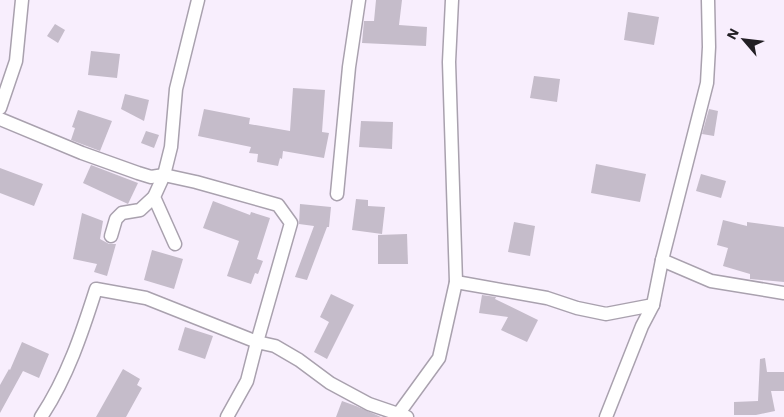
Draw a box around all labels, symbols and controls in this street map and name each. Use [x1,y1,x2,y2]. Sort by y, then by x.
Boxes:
north arrow [719,15,769,65]
text: N [723,26,742,42]

